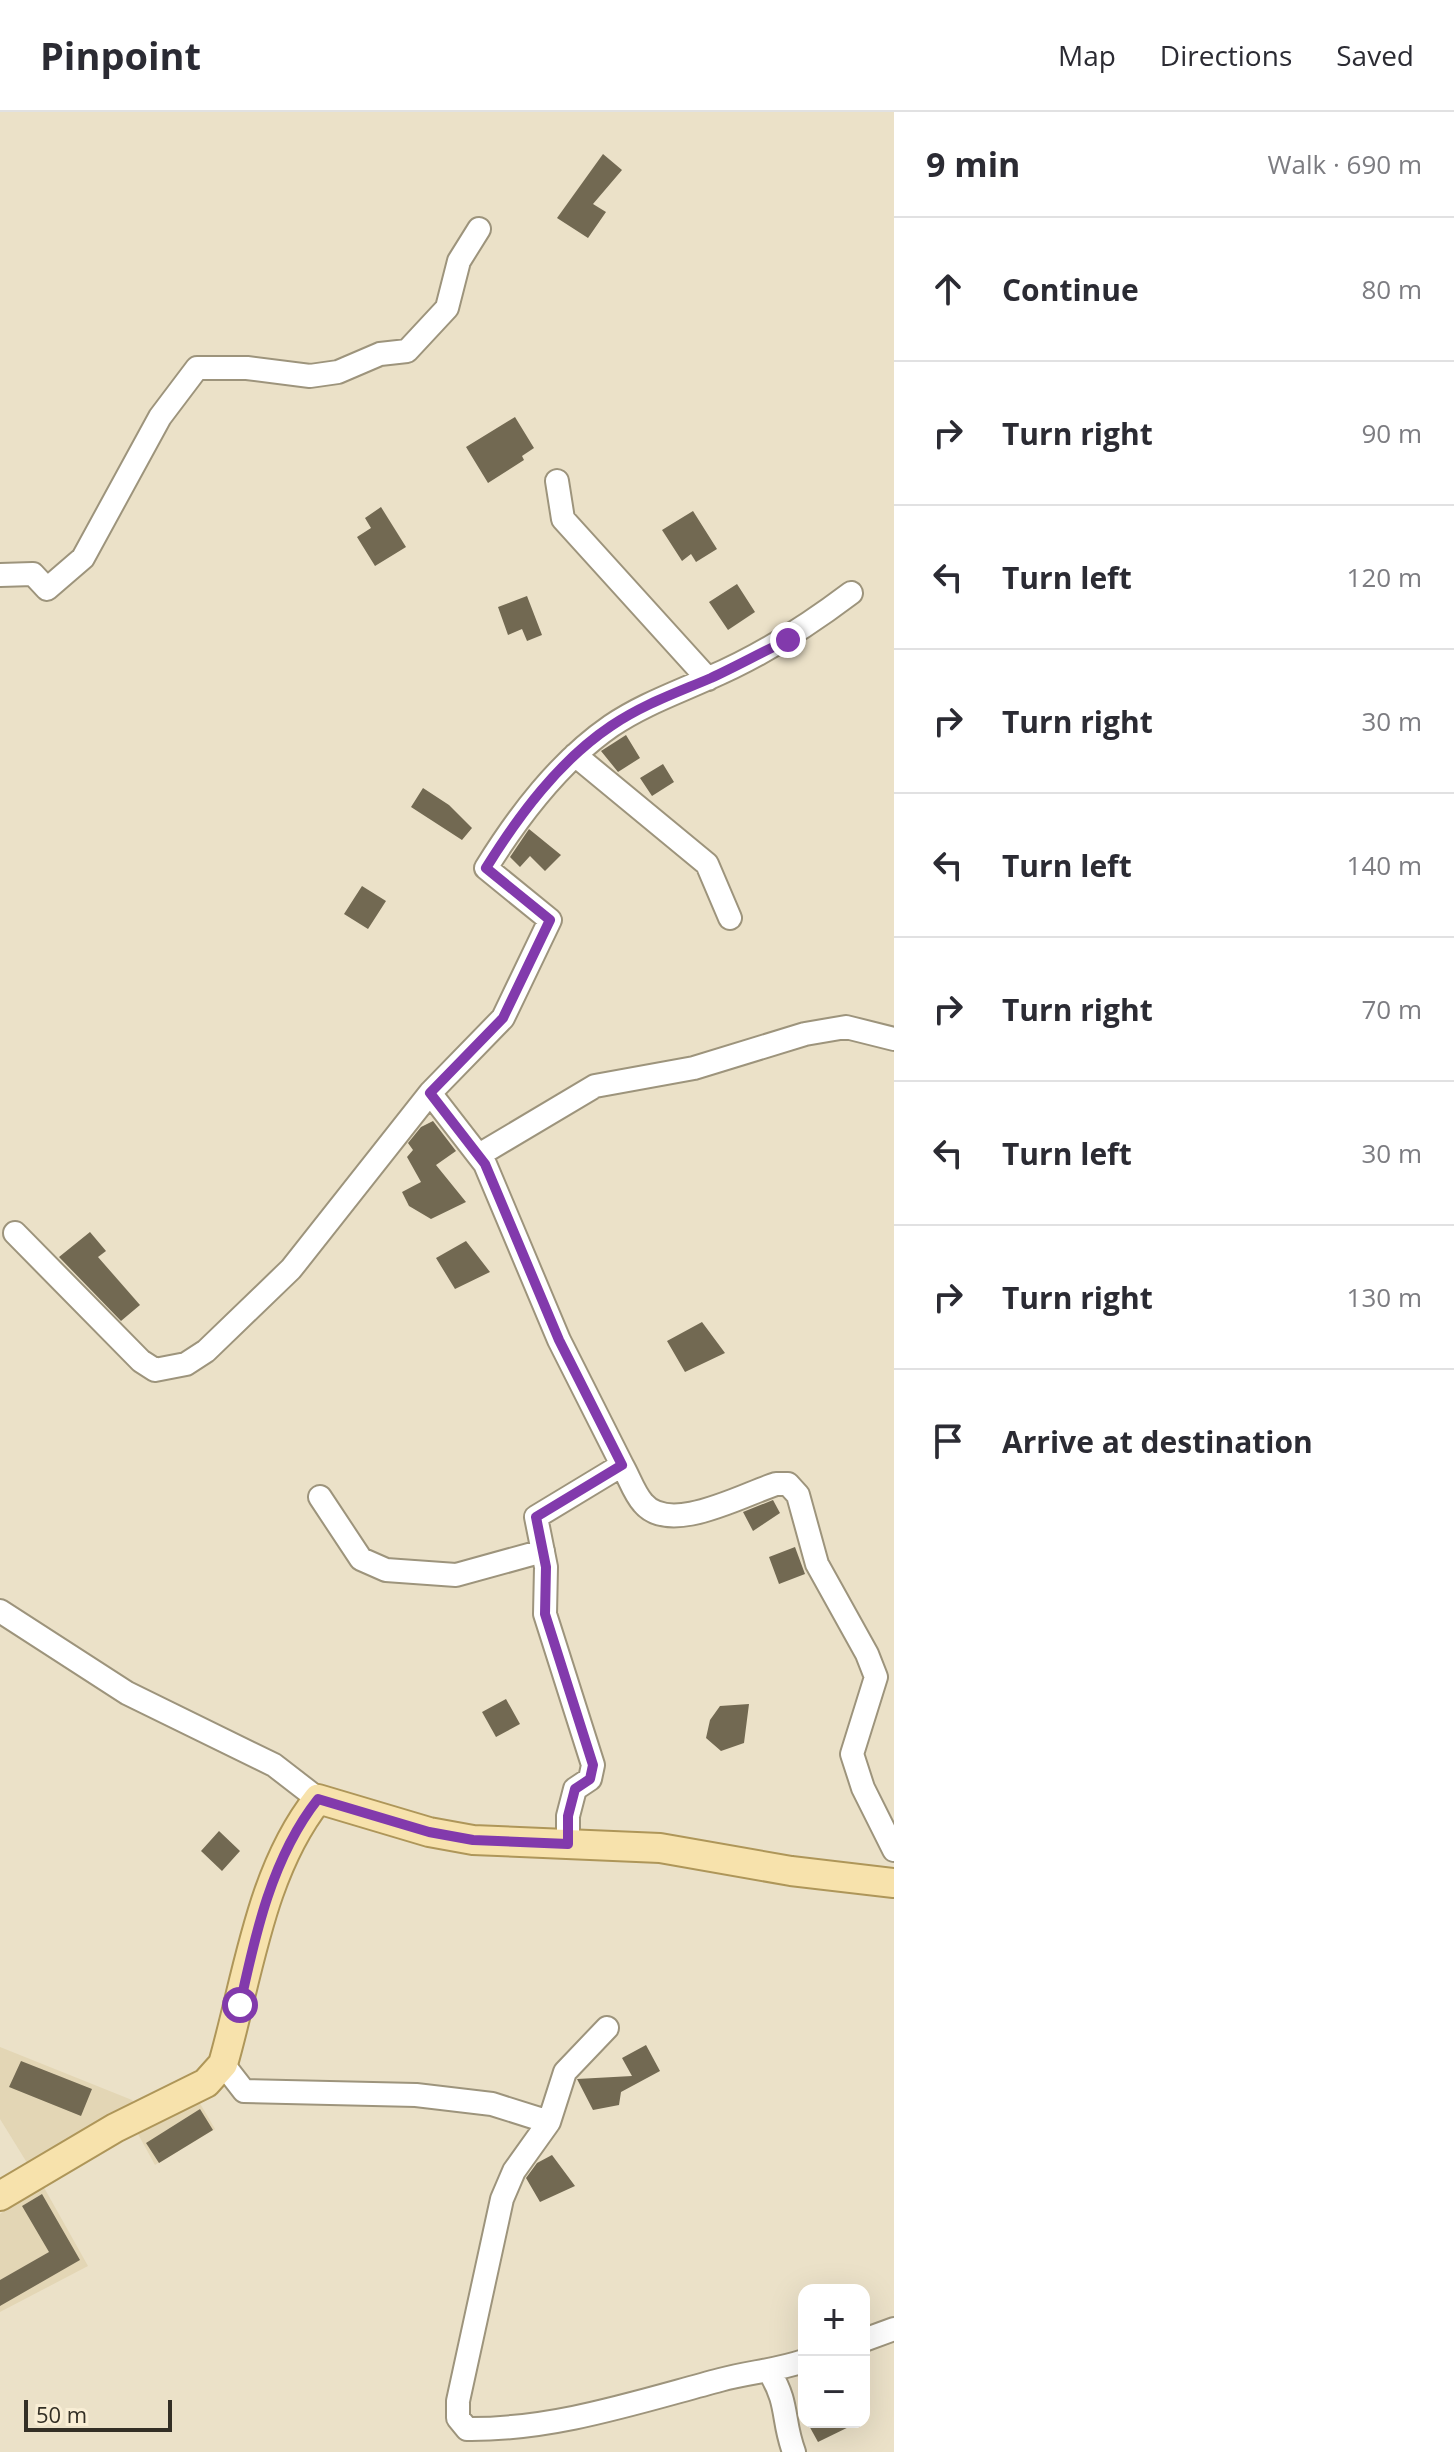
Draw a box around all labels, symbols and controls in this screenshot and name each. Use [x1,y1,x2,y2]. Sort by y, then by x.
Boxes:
text: Pinpoint [40,29,201,81]
text: Map [1058,36,1116,74]
text: Directions [1160,36,1292,74]
text: Saved [1336,36,1414,74]
text: 9 min [926,141,1020,187]
text: Walk · 690 m [1268,146,1422,182]
icon: ahead [926,267,970,311]
text: Continue [1002,269,1139,310]
text: 80 m [1361,271,1422,307]
icon: right [926,411,970,455]
text: Turn right [1002,413,1153,454]
text: 90 m [1361,415,1422,451]
icon: left [926,555,970,599]
text: Turn left [1002,557,1132,598]
text: 120 m [1347,559,1422,595]
route end [770,622,806,658]
icon: right [926,699,970,743]
text: Turn right [1002,701,1153,742]
text: 30 m [1361,703,1422,739]
icon: left [926,843,970,887]
text: Turn left [1002,845,1132,886]
text: 140 m [1347,847,1422,883]
icon: right [926,987,970,1031]
text: Turn right [1002,989,1153,1030]
text: 70 m [1361,991,1422,1027]
icon: left [926,1131,970,1175]
text: Turn left [1002,1133,1132,1174]
text: 30 m [1361,1135,1422,1171]
icon: right [926,1275,970,1319]
text: Turn right [1002,1277,1153,1318]
text: 130 m [1347,1279,1422,1315]
icon: arrive [926,1419,970,1463]
text: Arrive at destination [1002,1421,1313,1462]
route start [222,1987,258,2023]
map controls [798,2284,870,2428]
button: + [798,2284,870,2356]
button: − [798,2356,870,2428]
scale bar [24,2396,172,2432]
text: 50 m [36,2399,87,2429]

